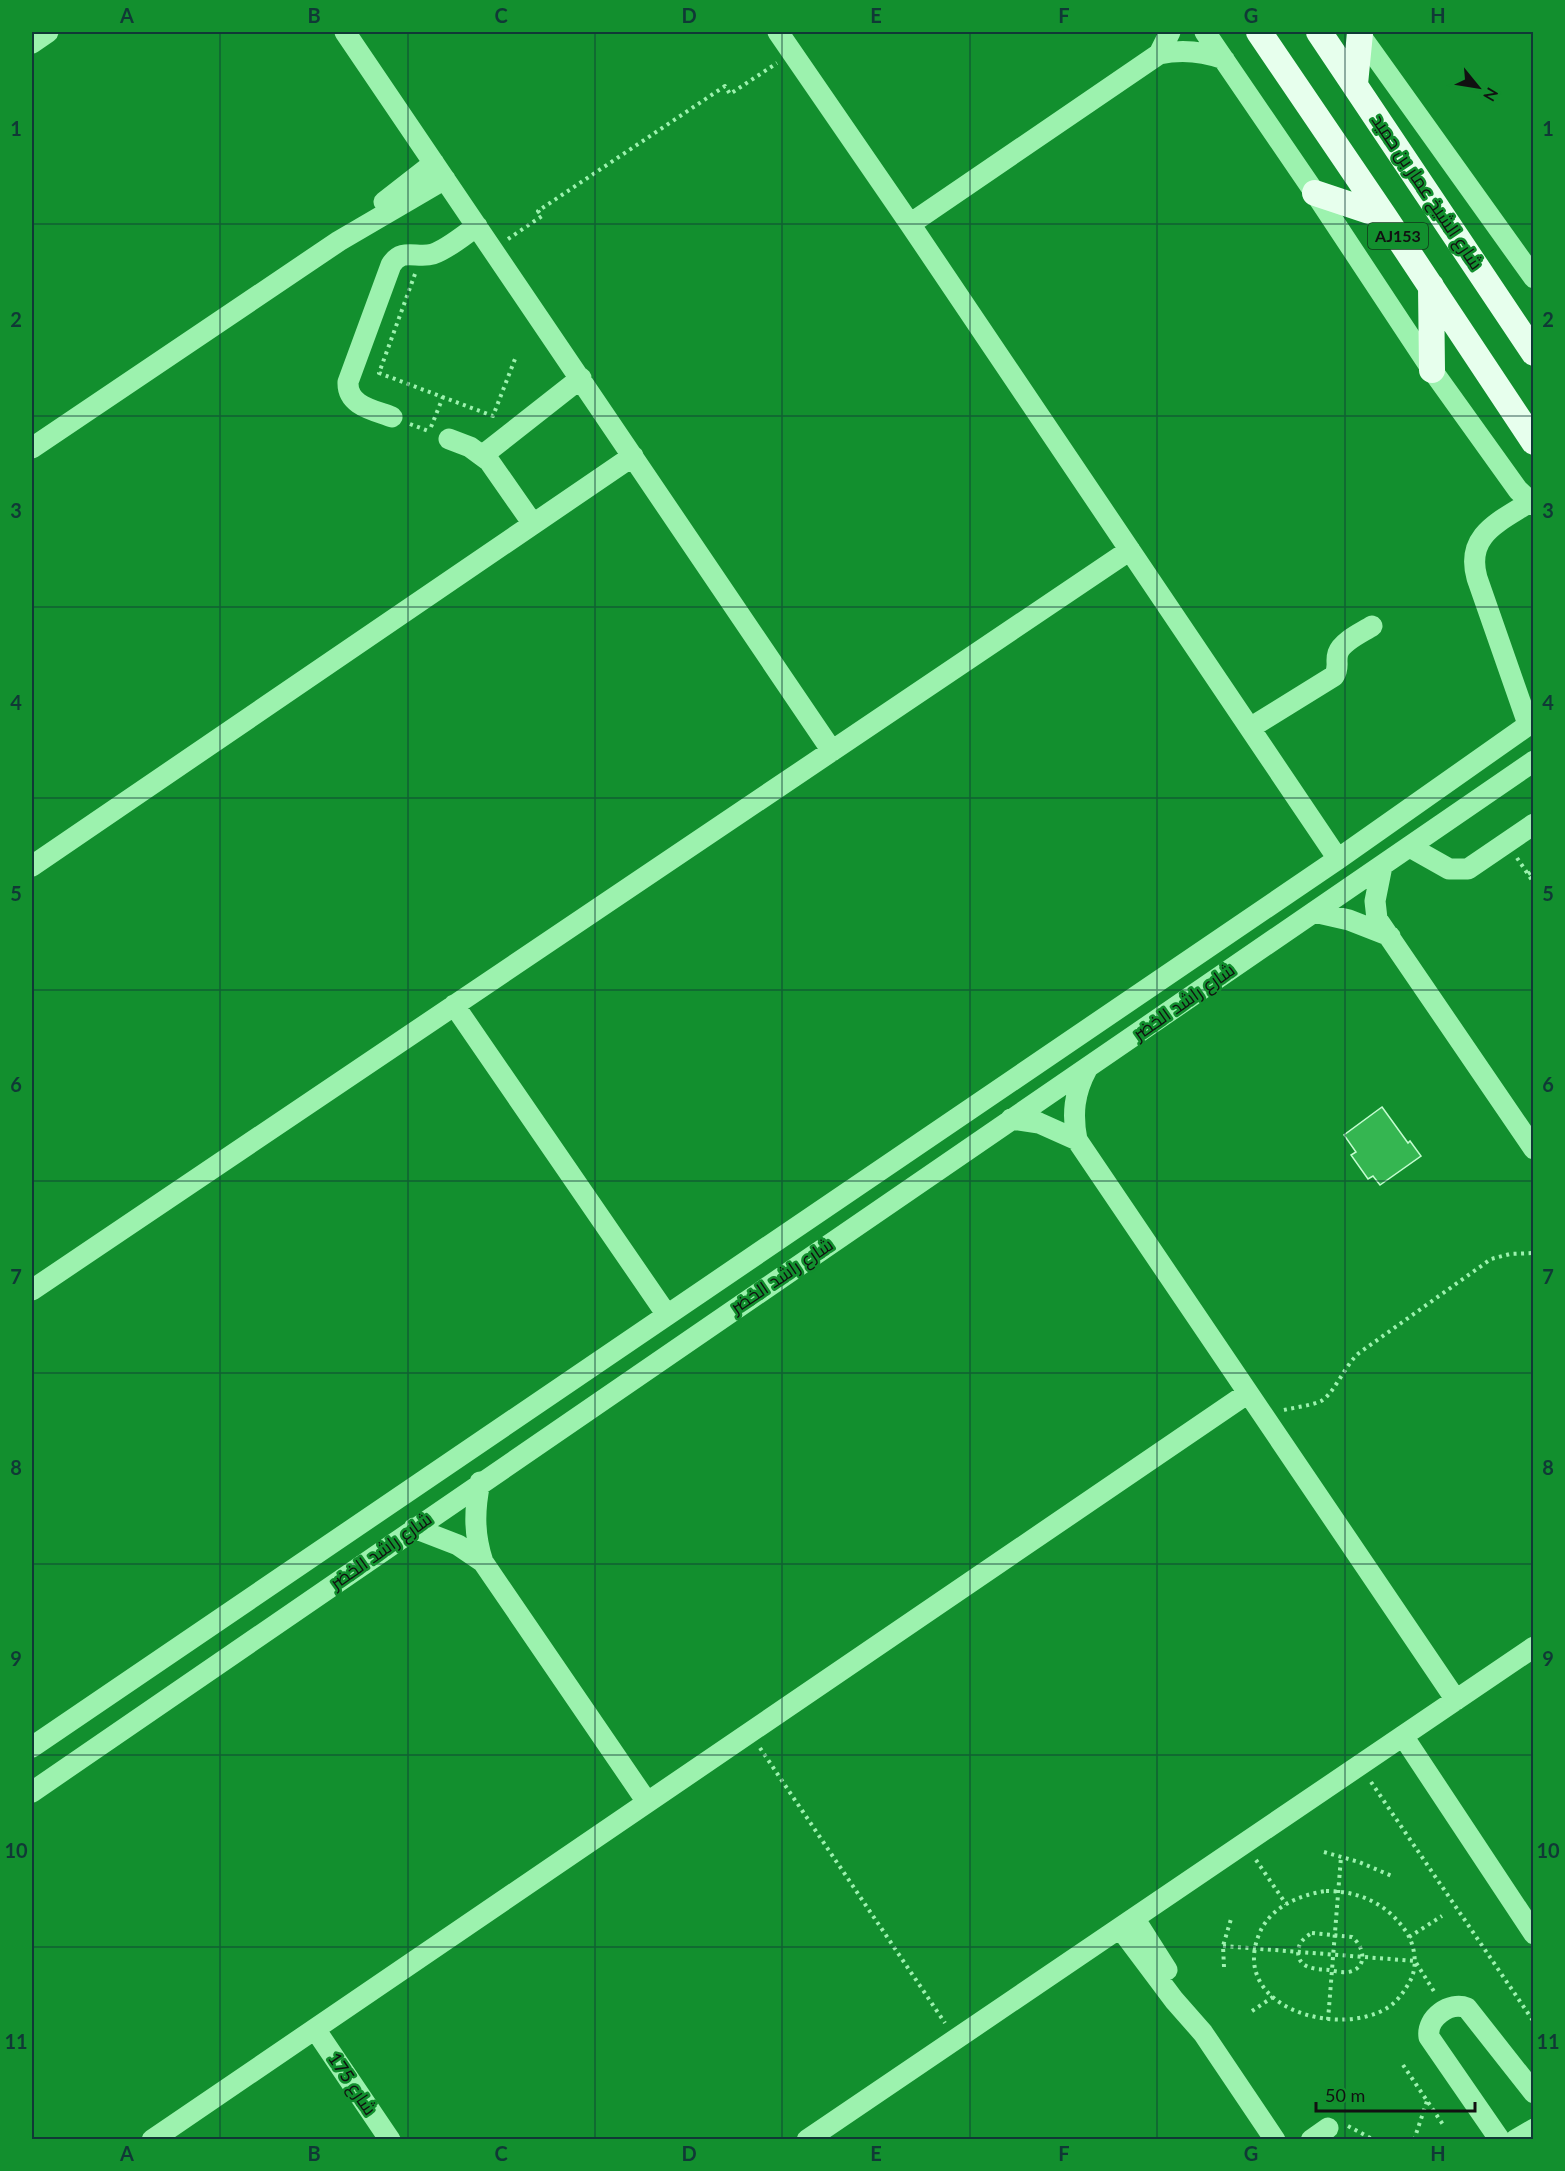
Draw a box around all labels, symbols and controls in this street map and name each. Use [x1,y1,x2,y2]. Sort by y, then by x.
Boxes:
text: A [119,3,134,27]
text: B [307,3,321,27]
text: C [494,3,508,27]
text: D [681,3,697,27]
text: E [870,3,882,27]
text: F [1058,3,1070,27]
text: G [1244,3,1258,27]
text: H [1430,3,1446,27]
north arrow [1448,57,1508,117]
text: N [1480,85,1503,105]
street label: شارع الشيخ عمار بن حميد [1366,110,1488,274]
text: 1 [10,116,22,140]
text: 1 [1542,116,1554,140]
road number: AJ153 [1368,223,1428,249]
text: 2 [10,307,22,331]
text: 2 [1542,307,1554,331]
text: 3 [10,498,22,522]
text: 3 [1542,498,1554,522]
text: 4 [10,690,22,714]
text: 4 [1542,690,1554,714]
text: 5 [10,881,22,905]
text: 5 [1542,881,1554,905]
street label: شارع راشد الخضر [1128,958,1240,1047]
text: 6 [10,1072,22,1096]
text: 6 [1542,1072,1554,1096]
street label: شارع راشد الخضر [725,1233,838,1320]
text: 7 [10,1264,22,1288]
text: 7 [1542,1264,1554,1288]
text: 8 [10,1455,22,1479]
text: 8 [1542,1455,1554,1479]
street label: شارع راشد الخضر [325,1507,437,1596]
text: 9 [10,1646,22,1670]
text: 9 [1542,1646,1554,1670]
text: 10 [4,1838,28,1862]
text: 10 [1536,1838,1560,1862]
text: 11 [4,2029,28,2053]
text: 11 [1536,2029,1560,2053]
street label: شارع 175 [322,2048,382,2120]
scale bar [1316,2075,1475,2113]
text: 50 m [1325,2084,1365,2106]
text: A [119,2141,134,2165]
text: B [307,2141,321,2165]
text: C [494,2141,508,2165]
text: D [681,2141,697,2165]
text: E [870,2141,882,2165]
text: F [1058,2141,1070,2165]
text: G [1244,2141,1258,2165]
text: H [1430,2141,1446,2165]

